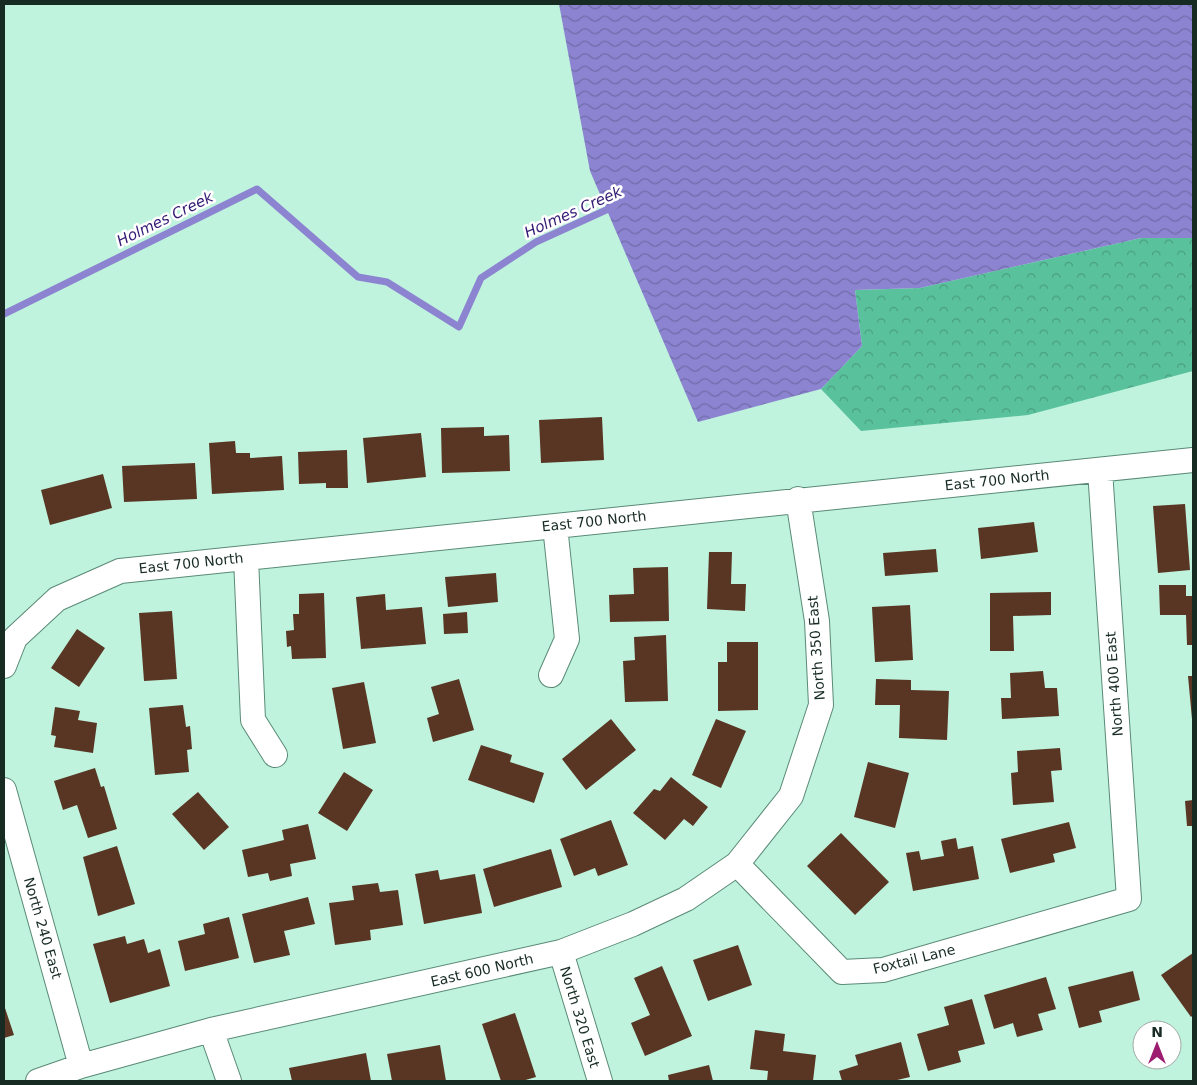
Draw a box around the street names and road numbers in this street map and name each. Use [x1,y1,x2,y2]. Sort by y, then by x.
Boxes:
street label: East 700 North [944,467,1050,493]
street label: East 700 North [541,508,647,534]
street label: East 700 North [138,550,244,576]
street label: North 350 East [804,595,828,701]
street label: North 400 East [1102,631,1126,737]
street label: North 240 East [21,875,65,981]
street label: Foxtail Lane [871,941,957,977]
street label: East 600 North [429,950,535,990]
street label: North 320 East [557,964,603,1070]

